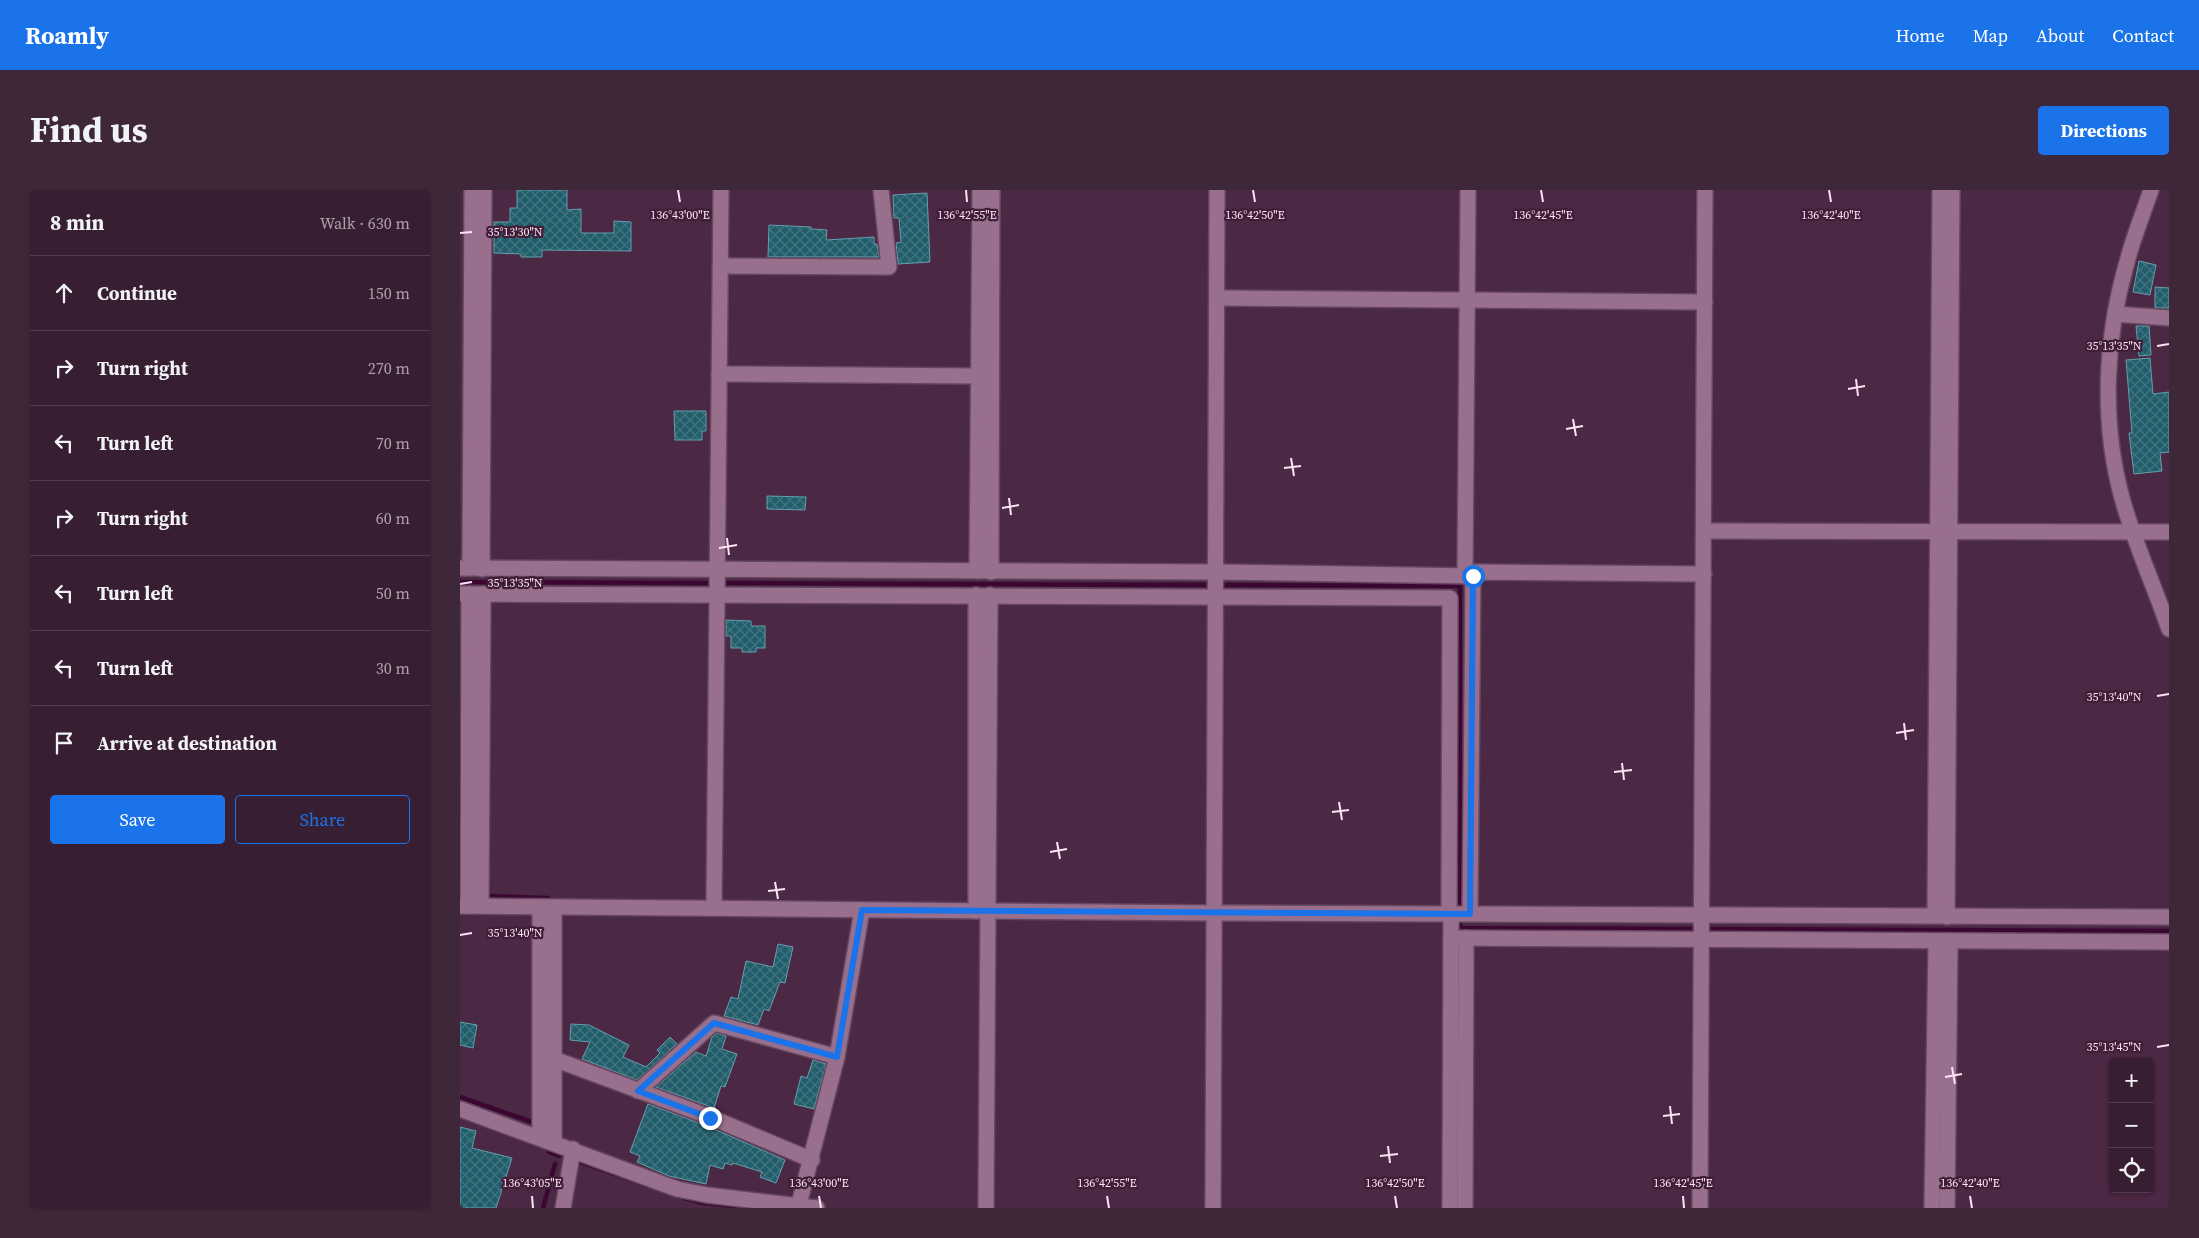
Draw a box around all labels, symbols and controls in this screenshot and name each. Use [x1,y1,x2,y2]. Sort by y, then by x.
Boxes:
text: Roamly [25,19,109,52]
text: Home [1896,23,1945,48]
text: Map [1973,23,2008,48]
text: About [2036,23,2084,48]
text: Contact [2112,23,2174,48]
text: Find us [30,106,148,154]
button: Directions [2038,106,2169,155]
text: 136°43'00"E [650,207,710,223]
text: 136°42'55"E [937,207,997,223]
text: 136°42'50"E [1225,207,1285,223]
text: 136°42'45"E [1513,207,1573,223]
text: 136°42'40"E [1801,207,1861,223]
text: 8 min [50,208,105,237]
text: Walk · 630 m [320,212,410,234]
text: 35°13'30"N [487,224,543,240]
icon: ahead [50,279,78,307]
text: Continue [97,280,177,306]
text: 150 m [368,282,410,304]
text: 35°13'35"N [2086,338,2142,354]
icon: right [50,354,78,382]
text: Turn right [97,355,188,381]
text: 270 m [368,357,410,379]
icon: left [50,429,78,457]
text: Turn left [97,430,173,456]
text: 70 m [376,432,410,454]
icon: right [50,504,78,532]
text: Turn right [97,505,188,531]
text: 60 m [376,507,410,529]
route start [1462,565,1485,588]
text: 35°13'35"N [487,575,543,591]
icon: left [50,579,78,607]
text: Turn left [97,580,173,606]
text: 50 m [376,582,410,604]
icon: left [50,654,78,682]
text: Turn left [97,655,173,681]
text: 30 m [376,657,410,679]
text: 35°13'40"N [2086,689,2142,705]
icon: arrive [50,729,78,757]
text: Arrive at destination [97,730,277,756]
button: Save [50,795,225,844]
button: Share [235,795,410,844]
text: 35°13'40"N [487,925,543,941]
text: 35°13'45"N [2086,1039,2142,1055]
map controls [2109,1058,2154,1193]
button: + [2109,1058,2154,1103]
button: − [2109,1103,2154,1148]
route end [699,1107,722,1130]
button: locate [2109,1148,2154,1193]
text: 136°43'05"E [502,1175,562,1191]
text: 136°43'00"E [789,1175,849,1191]
text: 136°42'55"E [1077,1175,1137,1191]
text: 136°42'50"E [1365,1175,1425,1191]
text: 136°42'45"E [1653,1175,1713,1191]
text: 136°42'40"E [1940,1175,2000,1191]

